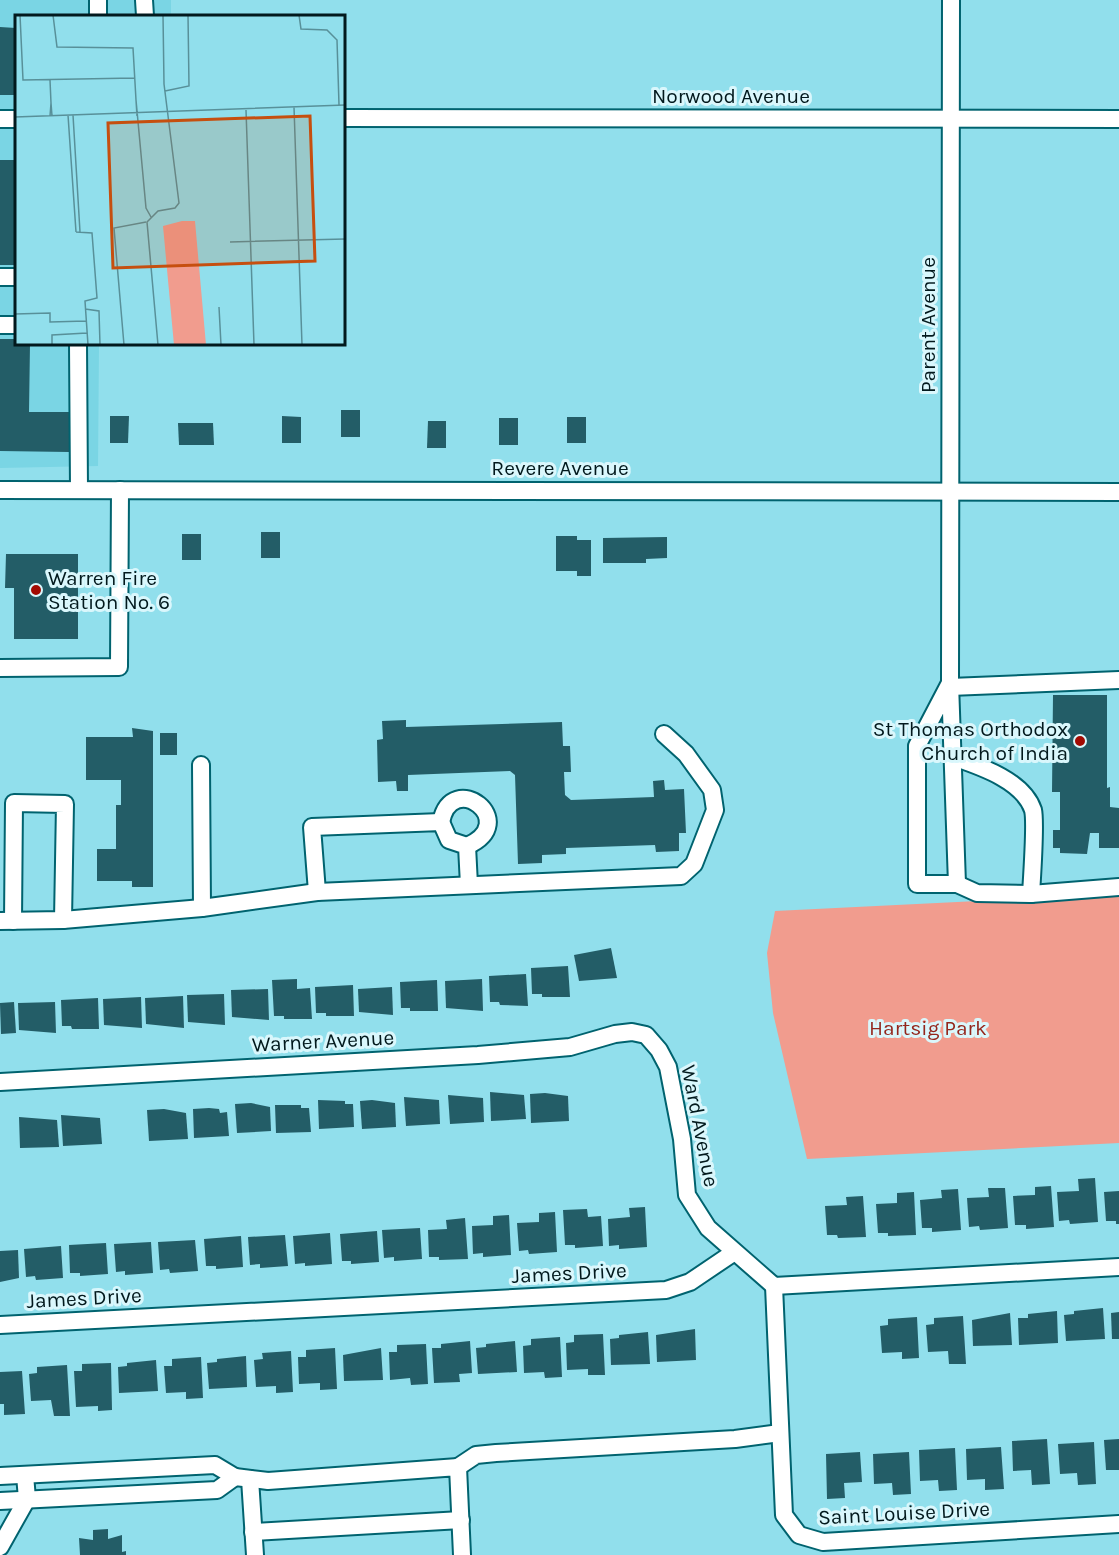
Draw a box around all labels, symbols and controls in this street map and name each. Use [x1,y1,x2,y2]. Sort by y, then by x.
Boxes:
inset map [15,15,345,345]
street label: Norwood Avenue [652,84,810,108]
street label: Parent Avenue [916,257,940,393]
street label: Revere Avenue [491,456,629,480]
place label: Warren Fire Station No. 6 [48,566,170,614]
marker: Warren Fire Station No. 6 [29,583,43,597]
place label: St Thomas Orthodox Church of India [873,717,1068,765]
marker: St Thomas Orthodox Church of India [1073,734,1087,748]
park label: Hartsig Park [869,1016,987,1040]
street label: Warner Avenue [251,1025,395,1057]
street label: Ward Avenue [676,1063,724,1189]
street label: James Drive [511,1258,627,1288]
street label: James Drive [26,1283,142,1313]
street label: Saint Louise Drive [817,1497,991,1529]

